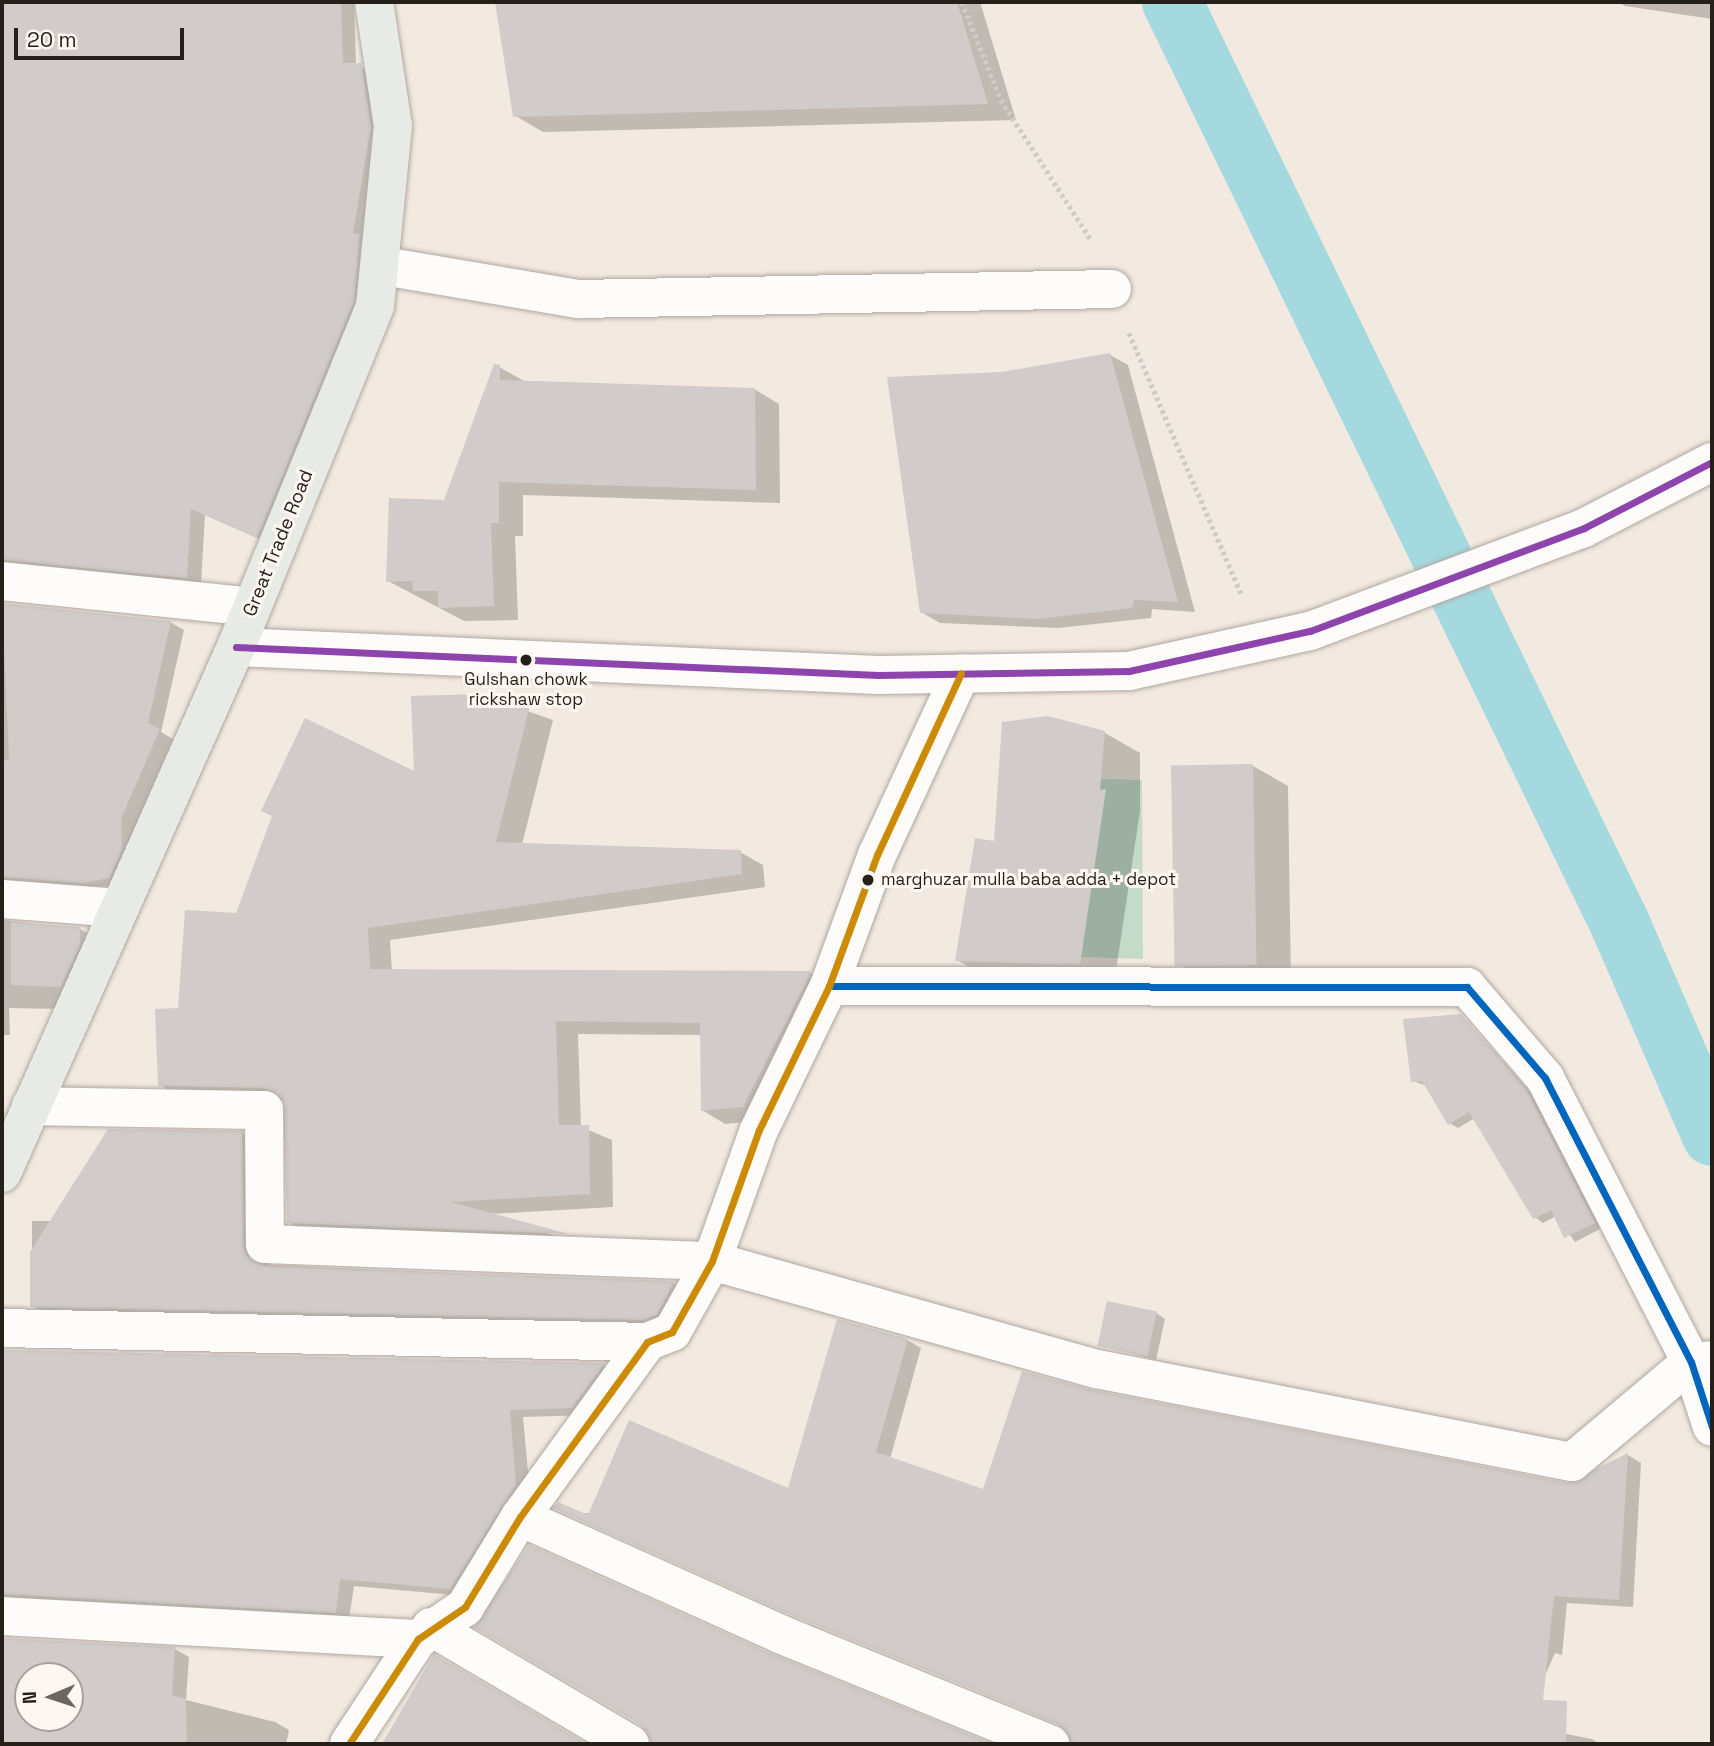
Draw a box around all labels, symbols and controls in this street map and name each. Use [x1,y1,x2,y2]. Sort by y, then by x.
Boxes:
scale bar [18,14,187,58]
text: 20 m [27,26,77,53]
street label: Great Trade Road [238,466,318,620]
marker: Gulshan chowk rickshaw stop [519,653,533,667]
place label: Gulshan chowk rickshaw stop [464,670,588,710]
place label: marghuzar mulla baba adda + depot [881,870,1176,890]
marker: marghuzar mulla baba adda + depot [861,873,875,887]
north arrow [14,1662,84,1732]
text: N [17,1691,42,1704]

